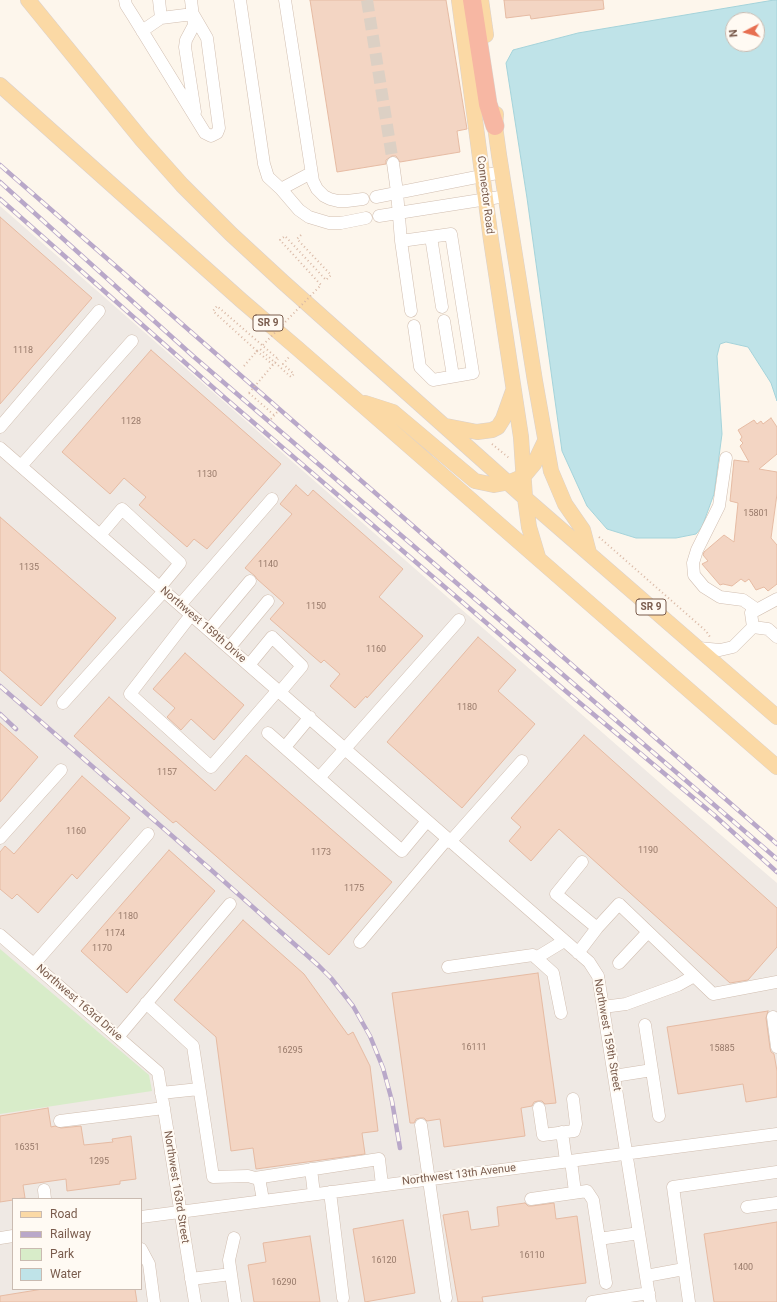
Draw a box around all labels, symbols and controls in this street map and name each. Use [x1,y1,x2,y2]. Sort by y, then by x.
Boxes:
north arrow [725,12,765,52]
text: N [727,29,740,38]
street label: Connector Road [474,155,496,235]
road number: SR 9 [253,315,283,331]
house number: 1118 [13,346,33,356]
house number: 1128 [121,417,141,427]
house number: 1130 [197,470,217,480]
house number: 15801 [743,509,769,519]
house number: 1140 [258,560,278,570]
house number: 1135 [19,563,39,573]
street label: Northwest 159th Drive [157,584,249,666]
road number: SR 9 [636,599,666,615]
house number: 1150 [306,602,326,612]
house number: 1160 [366,645,386,655]
house number: 1180 [457,703,477,713]
house number: 1157 [157,768,177,778]
house number: 1160 [66,827,86,837]
house number: 1190 [638,846,658,856]
house number: 1173 [311,848,331,858]
house number: 1175 [344,884,364,894]
house number: 1180 [118,912,138,922]
house number: 1174 [105,929,125,939]
house number: 1170 [92,944,112,954]
street label: Northwest 163rd Drive [33,962,125,1044]
street label: Northwest 159th Street [591,978,623,1092]
house number: 16111 [461,1043,487,1053]
house number: 15885 [709,1044,735,1054]
house number: 16295 [277,1046,303,1056]
street label: Northwest 163rd Street [161,1130,191,1244]
house number: 16351 [14,1143,40,1153]
house number: 1295 [89,1157,109,1167]
street label: Northwest 13th Avenue [401,1161,517,1189]
legend [12,1198,142,1290]
text: Road [50,1207,78,1221]
text: Railway [50,1227,91,1241]
text: Park [50,1247,74,1261]
house number: 16110 [519,1251,545,1261]
house number: 16120 [371,1256,397,1266]
house number: 1400 [733,1263,753,1273]
text: Water [50,1267,81,1281]
house number: 16290 [271,1278,297,1288]

